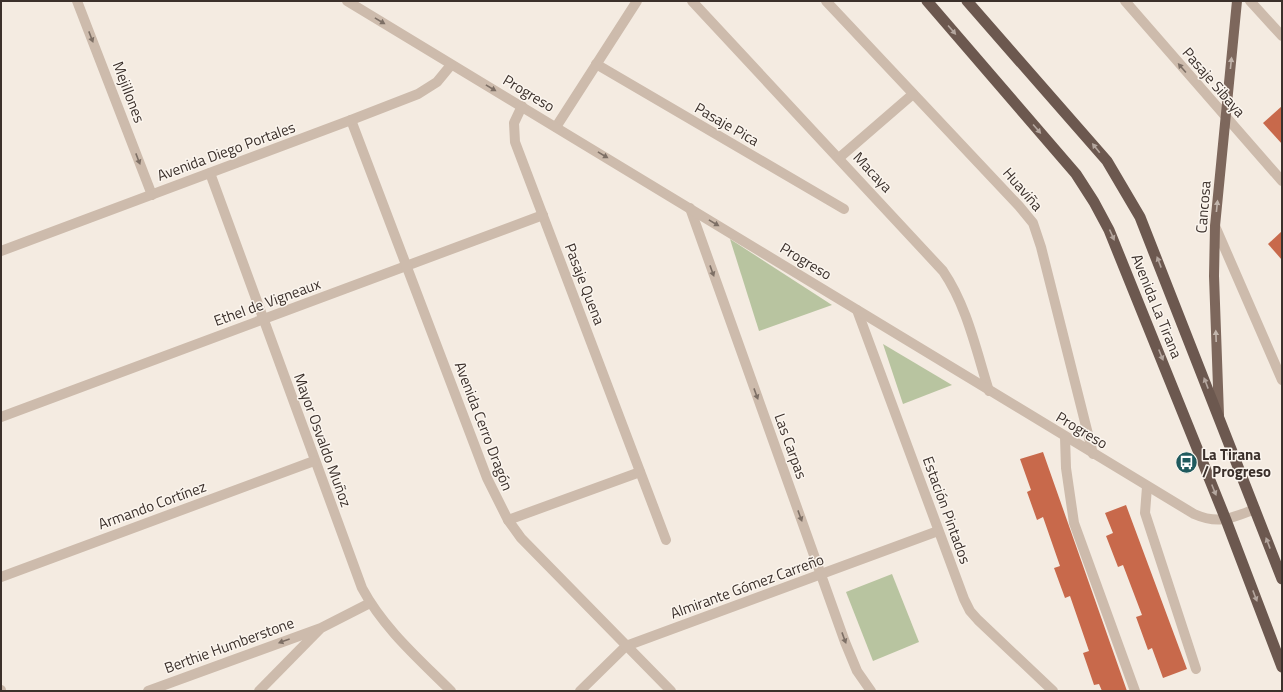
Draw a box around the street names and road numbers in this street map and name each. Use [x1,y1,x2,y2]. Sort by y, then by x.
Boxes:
street label: Pasaje Sibaya [1177,42,1251,122]
street label: Mejillones [107,58,151,126]
street label: Progreso [499,68,559,118]
street label: Pasaje Pica [690,96,764,152]
street label: Avenida Diego Portales [154,115,298,187]
street label: Macaya [848,146,898,198]
street label: Huaviña [997,162,1049,216]
street label: Cancosa [1189,179,1217,234]
street label: Progreso [776,236,836,286]
street label: Pasaje Quena [559,240,611,329]
street label: Avenida La Tirana [1126,250,1189,362]
street label: Ethel de Vigneaux [210,272,324,332]
street label: Avenida Cerro Dragón [449,358,519,494]
street label: Mayor Osvaldo Muñoz [288,370,358,510]
street label: Progreso [1052,405,1112,455]
street label: Las Carpas [769,410,813,482]
street label: Estación Pintados [917,453,977,567]
street label: Armando Cortínez [95,475,209,535]
street label: Almirante Gómez Carreño [667,547,827,625]
street label: Berthie Humberstone [161,611,297,679]

